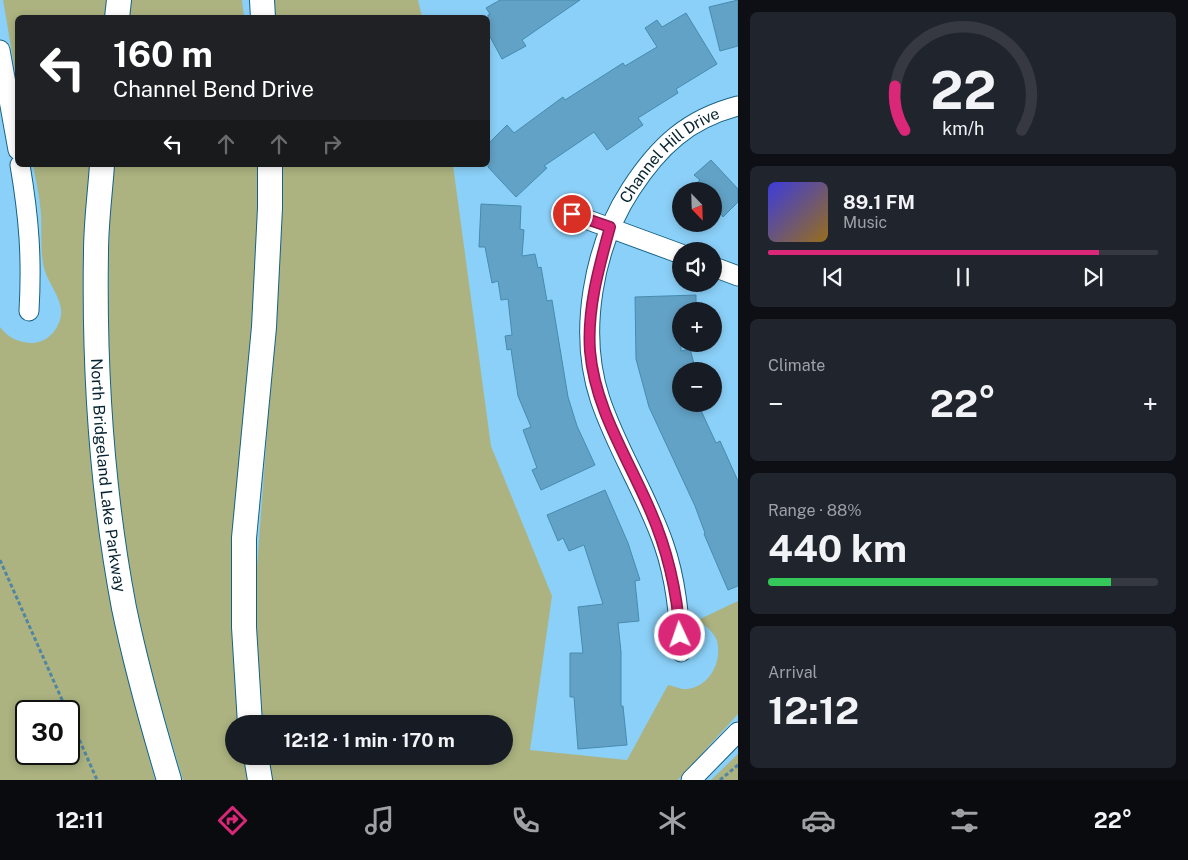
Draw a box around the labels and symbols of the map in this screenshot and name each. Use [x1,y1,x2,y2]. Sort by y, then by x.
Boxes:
street label: Channel Hill Drive [615,103,722,206]
north arrow [672,182,722,232]
pin [551,193,593,235]
street label: North Bridgeland Lake Parkway [87,358,130,594]
position arrow [653,608,705,660]
speed limit sign: 30 [15,700,80,765]

